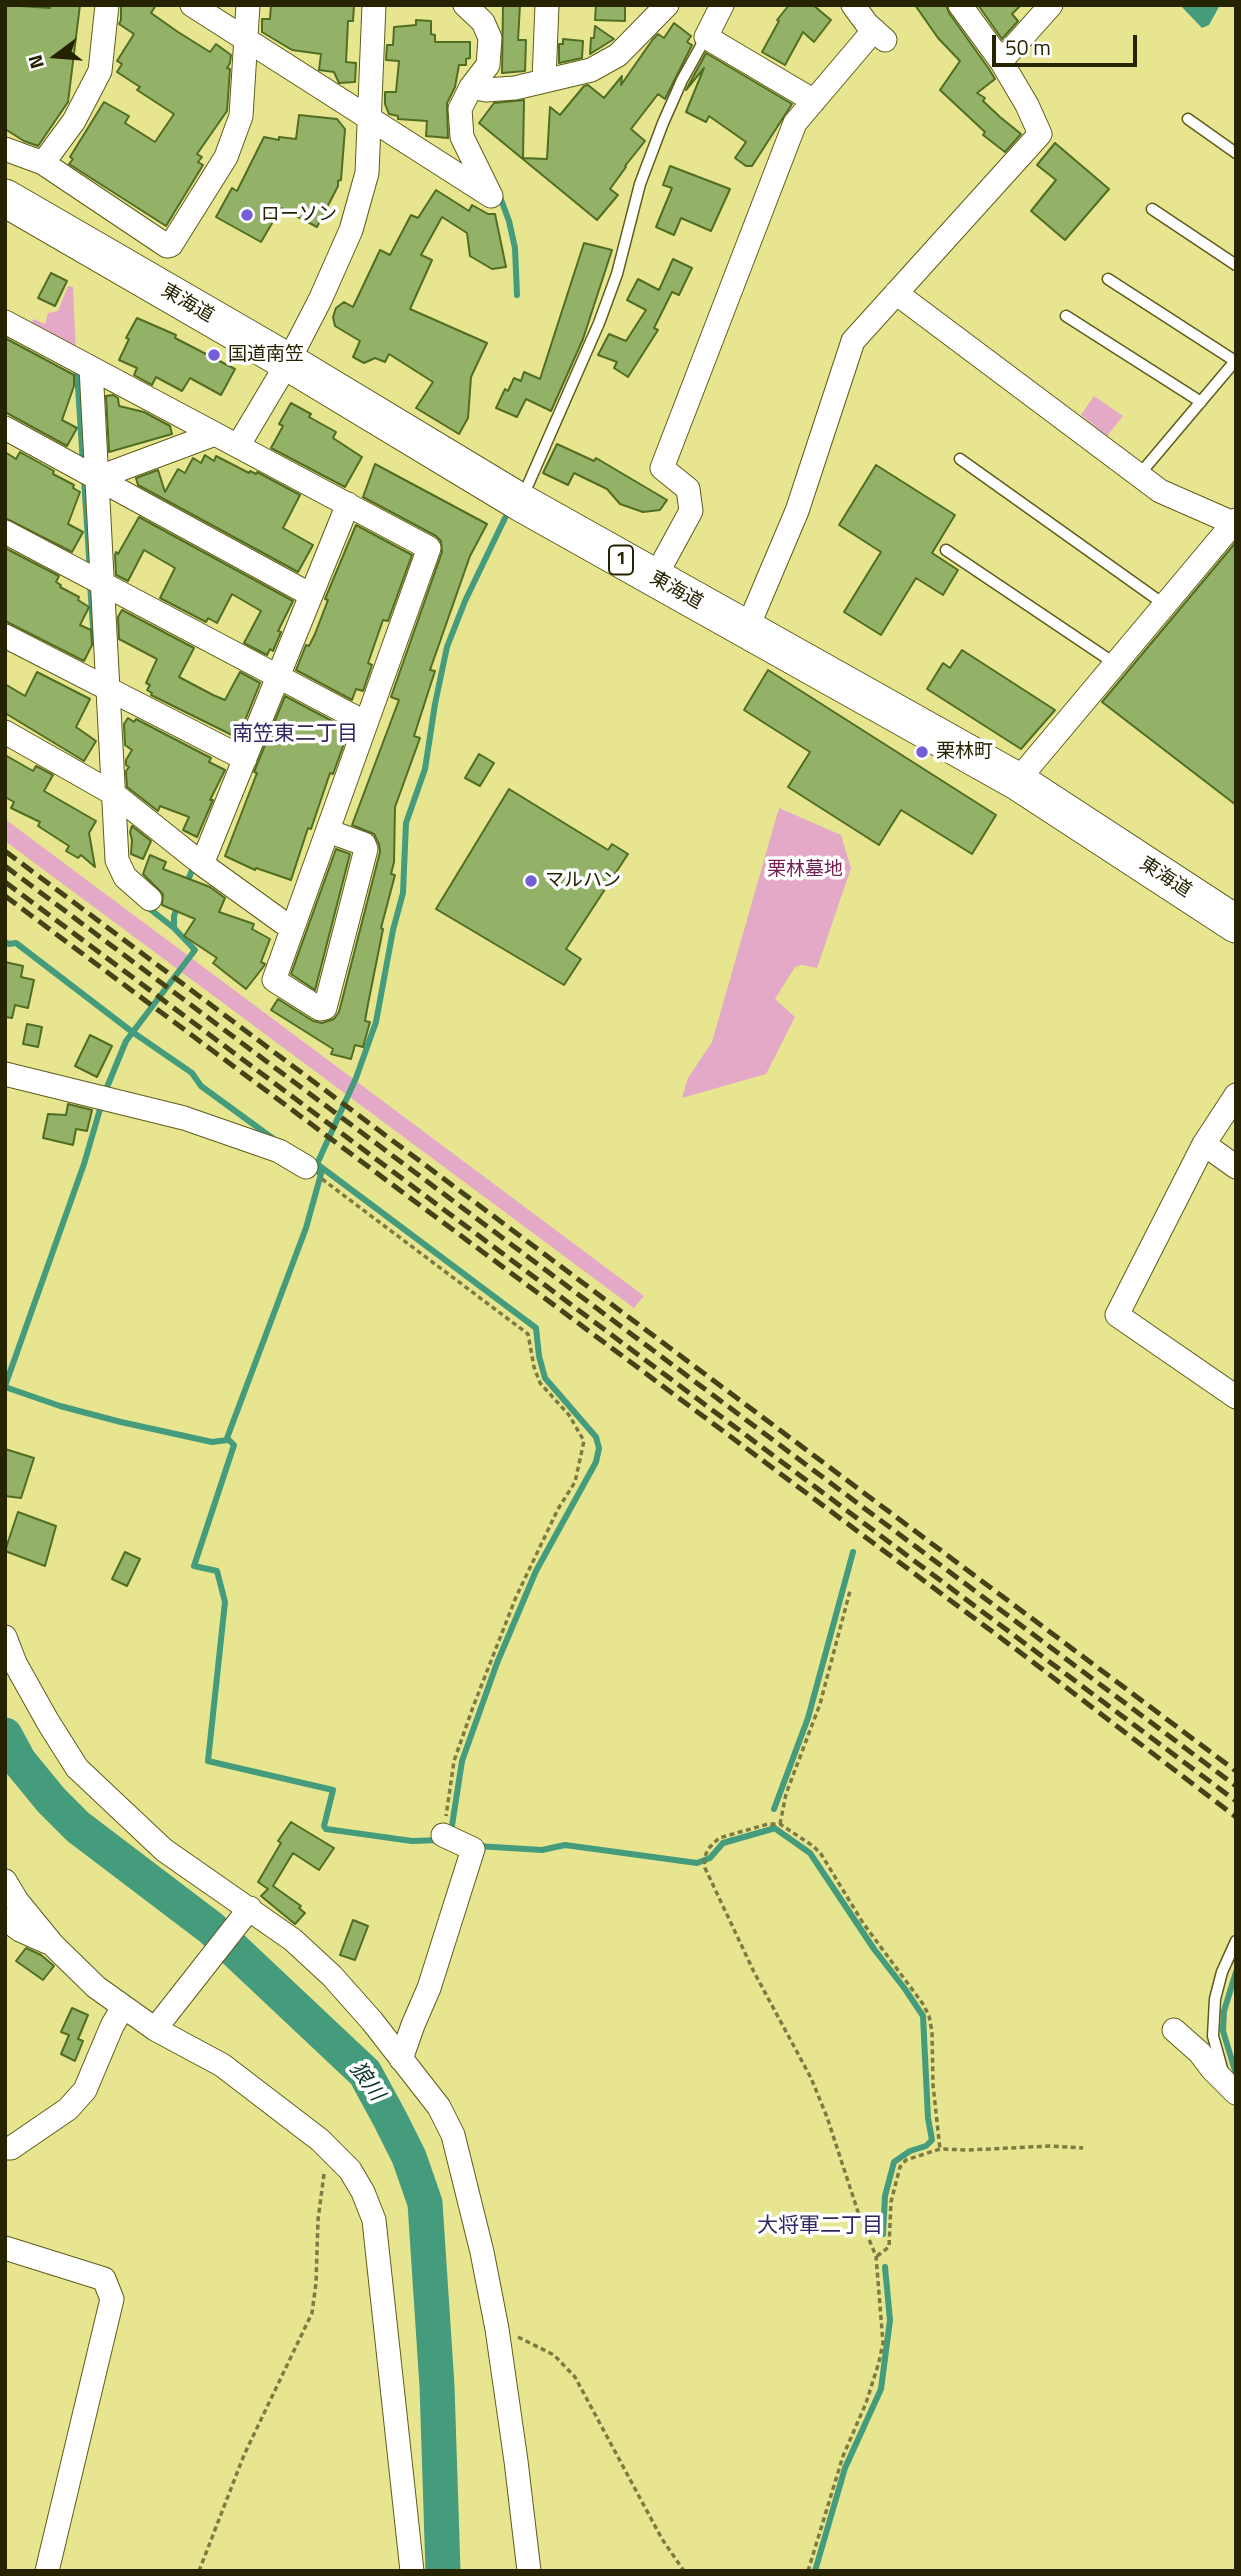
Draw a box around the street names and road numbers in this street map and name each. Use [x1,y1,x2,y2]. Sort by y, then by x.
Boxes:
street label: 東海道 [157,280,217,328]
road number: 1 [609,546,633,574]
street label: 東海道 [646,567,706,615]
street label: 東海道 [1135,853,1195,903]

